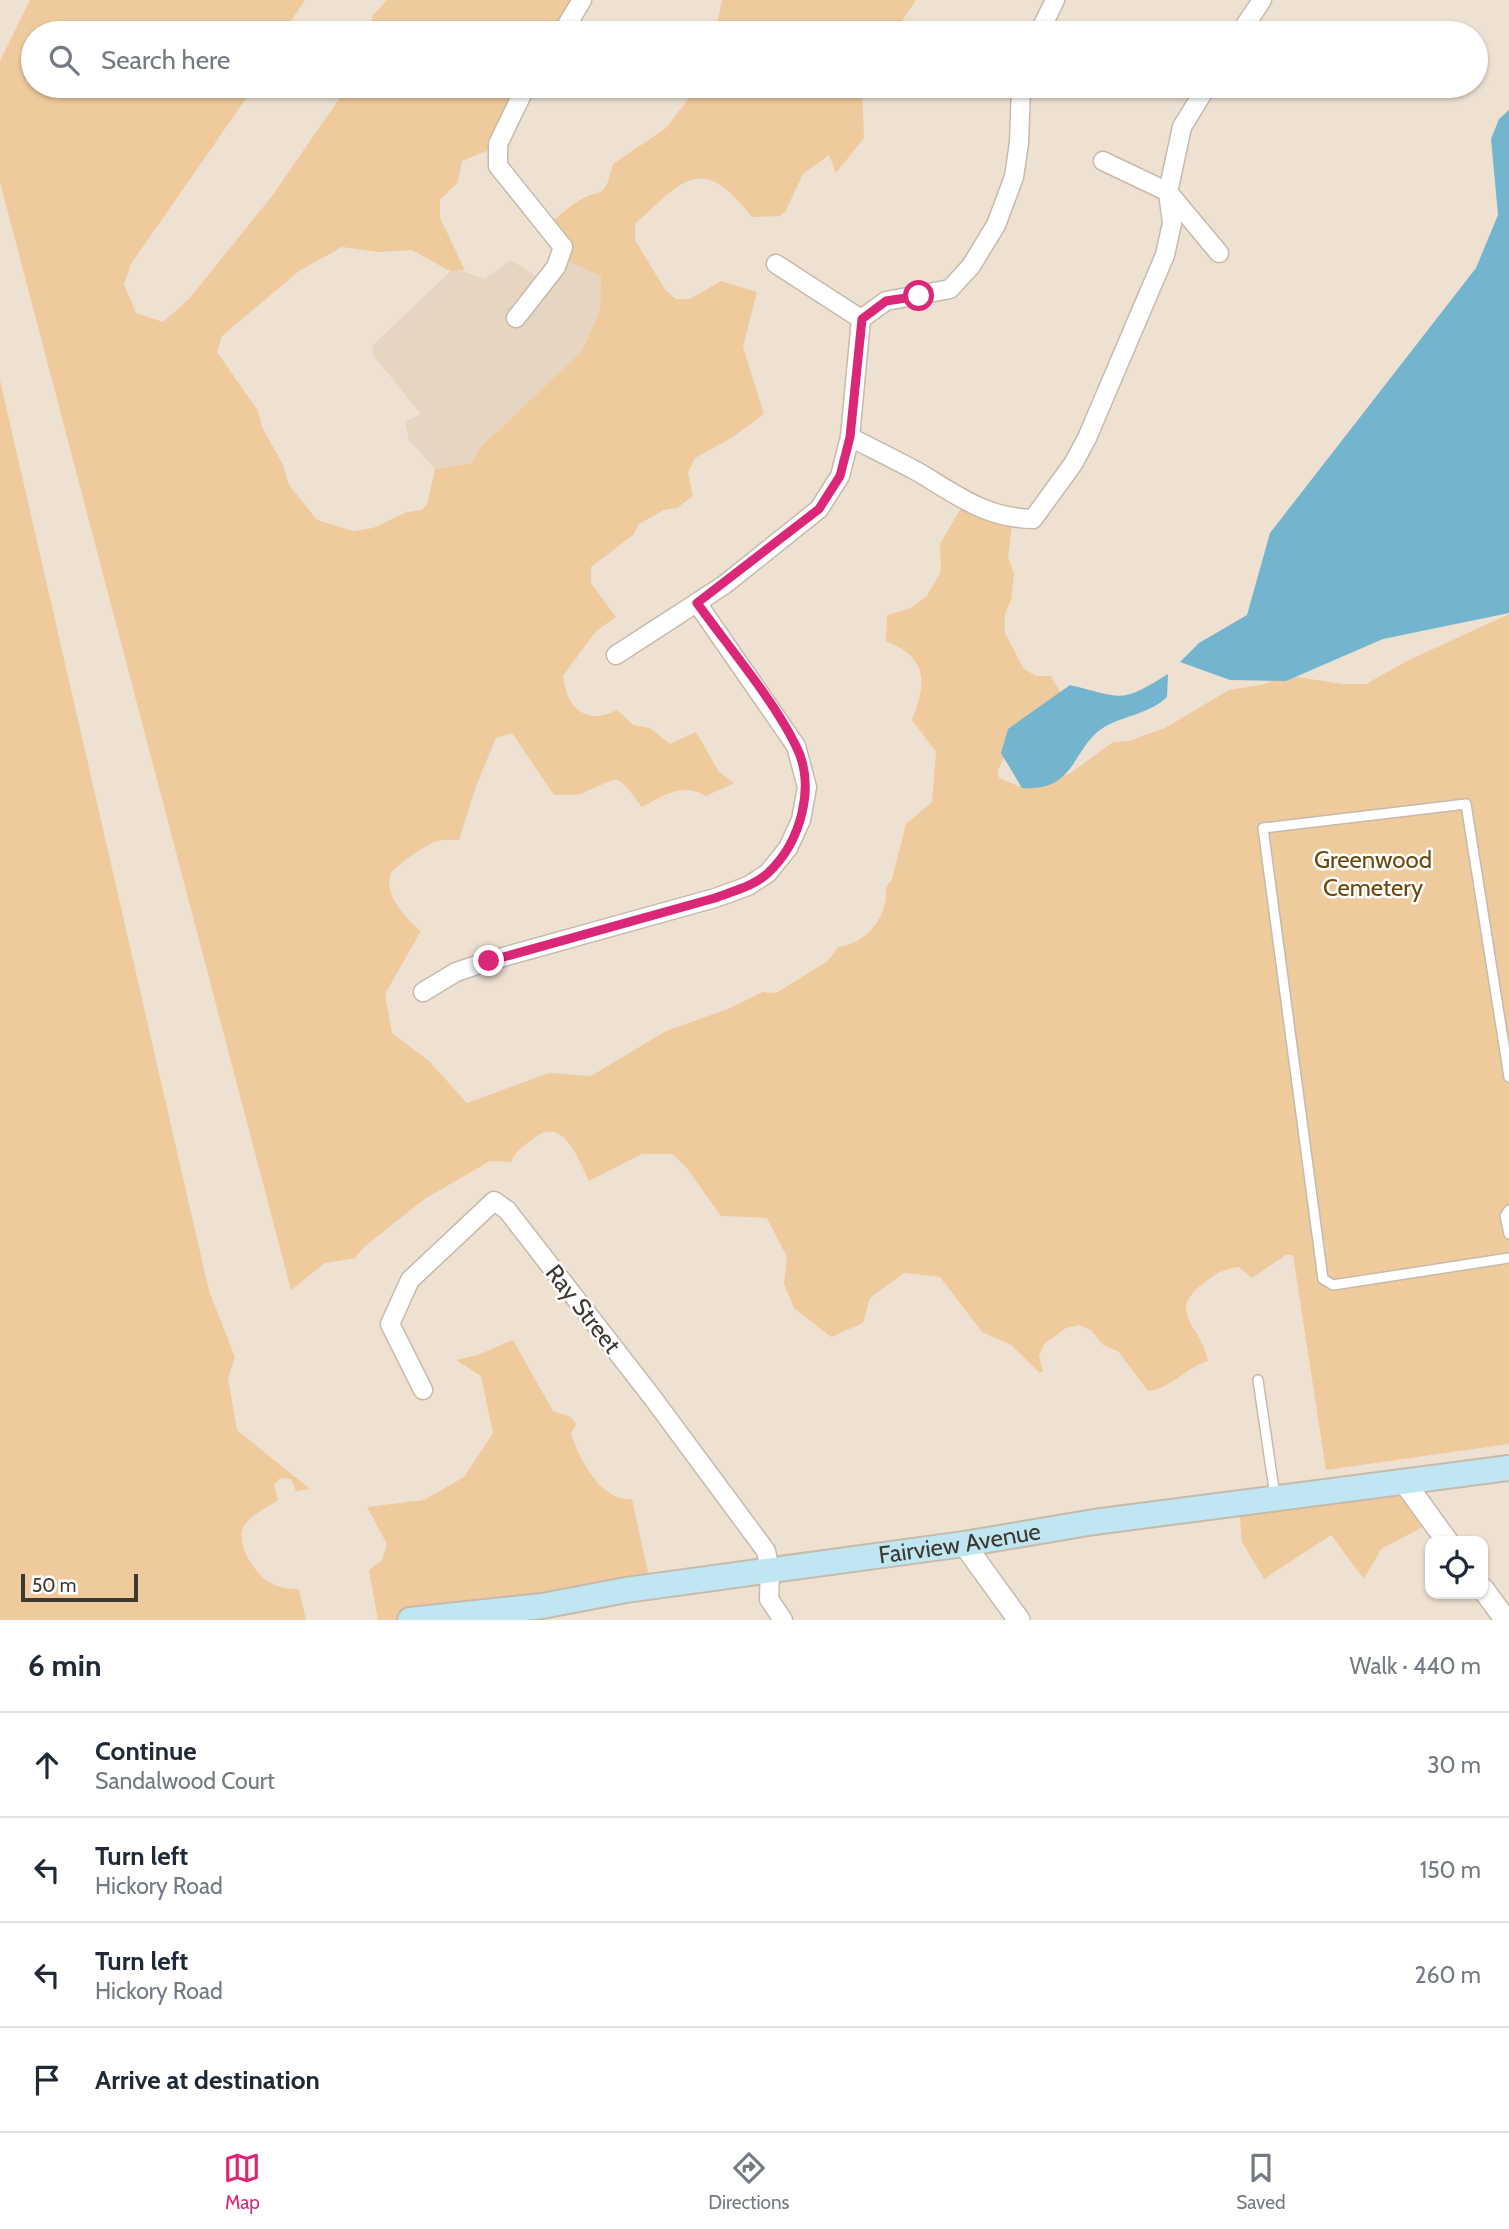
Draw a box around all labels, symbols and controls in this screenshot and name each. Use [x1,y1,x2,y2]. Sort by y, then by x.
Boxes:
search box [21,21,1488,98]
icon: search [45,41,83,79]
text: Search here [101,44,230,76]
route start [903,280,934,311]
park label: Greenwood Cemetery [1314,845,1432,902]
route end [473,945,504,976]
street label: Ray Street [540,1259,627,1359]
street label: Fairview Avenue [877,1516,1043,1569]
map controls [1425,1536,1488,1599]
button: locate [1425,1536,1488,1599]
scale bar [21,1571,138,1603]
text: 50 m [32,1574,76,1597]
text: 6 min [28,1647,101,1684]
text: Walk · 440 m [1350,1652,1481,1680]
text: Continue [95,1735,197,1767]
icon: ahead [28,1746,66,1784]
text: 30 m [1427,1751,1481,1779]
text: Sandalwood Court [95,1767,275,1795]
text: Turn left [95,1840,188,1872]
icon: left [28,1851,66,1889]
text: 150 m [1420,1856,1481,1884]
text: Hickory Road [95,1872,223,1900]
text: Turn left [95,1945,188,1977]
icon: left [28,1956,66,1994]
text: 260 m [1414,1961,1481,1989]
text: Hickory Road [95,1977,223,2005]
icon: arrive [28,2061,66,2099]
text: Arrive at destination [95,2064,320,2096]
tab: Map [223,2149,261,2214]
tab: Directions [708,2149,789,2214]
tab: Saved [1236,2149,1286,2214]

